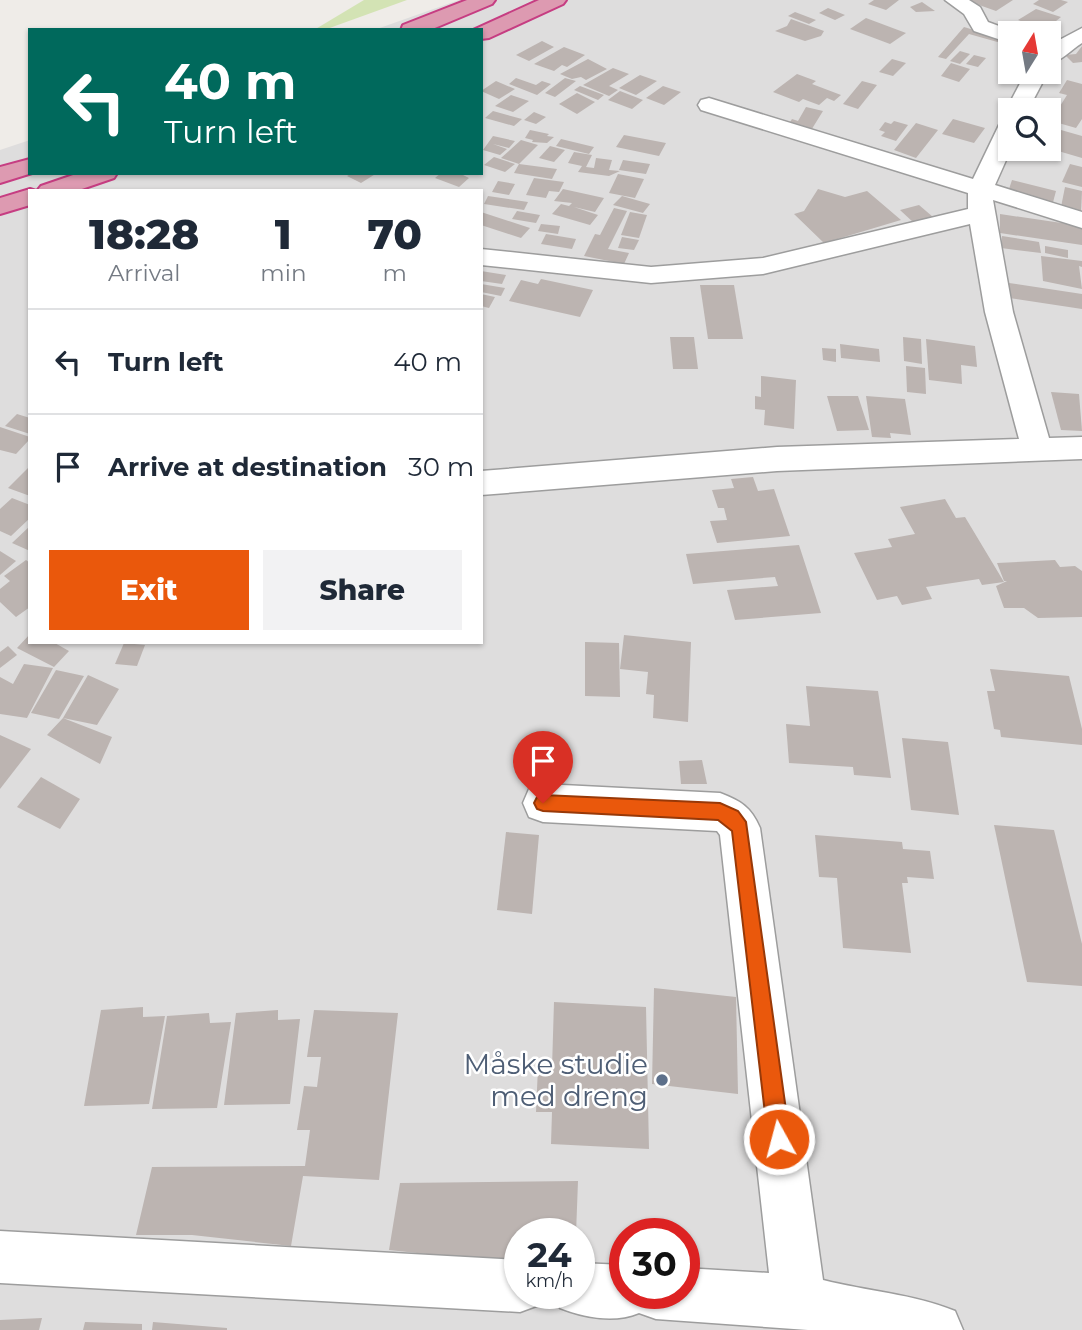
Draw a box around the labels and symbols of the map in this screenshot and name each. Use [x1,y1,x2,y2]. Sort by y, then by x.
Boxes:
north arrow [998,21,1060,84]
pin [513,731,573,803]
place label: Måske studie med dreng [463,1047,648,1113]
marker: Måske studie med dreng [654,1072,670,1088]
position arrow [742,1102,816,1176]
speed limit sign: 30 [609,1218,700,1309]

